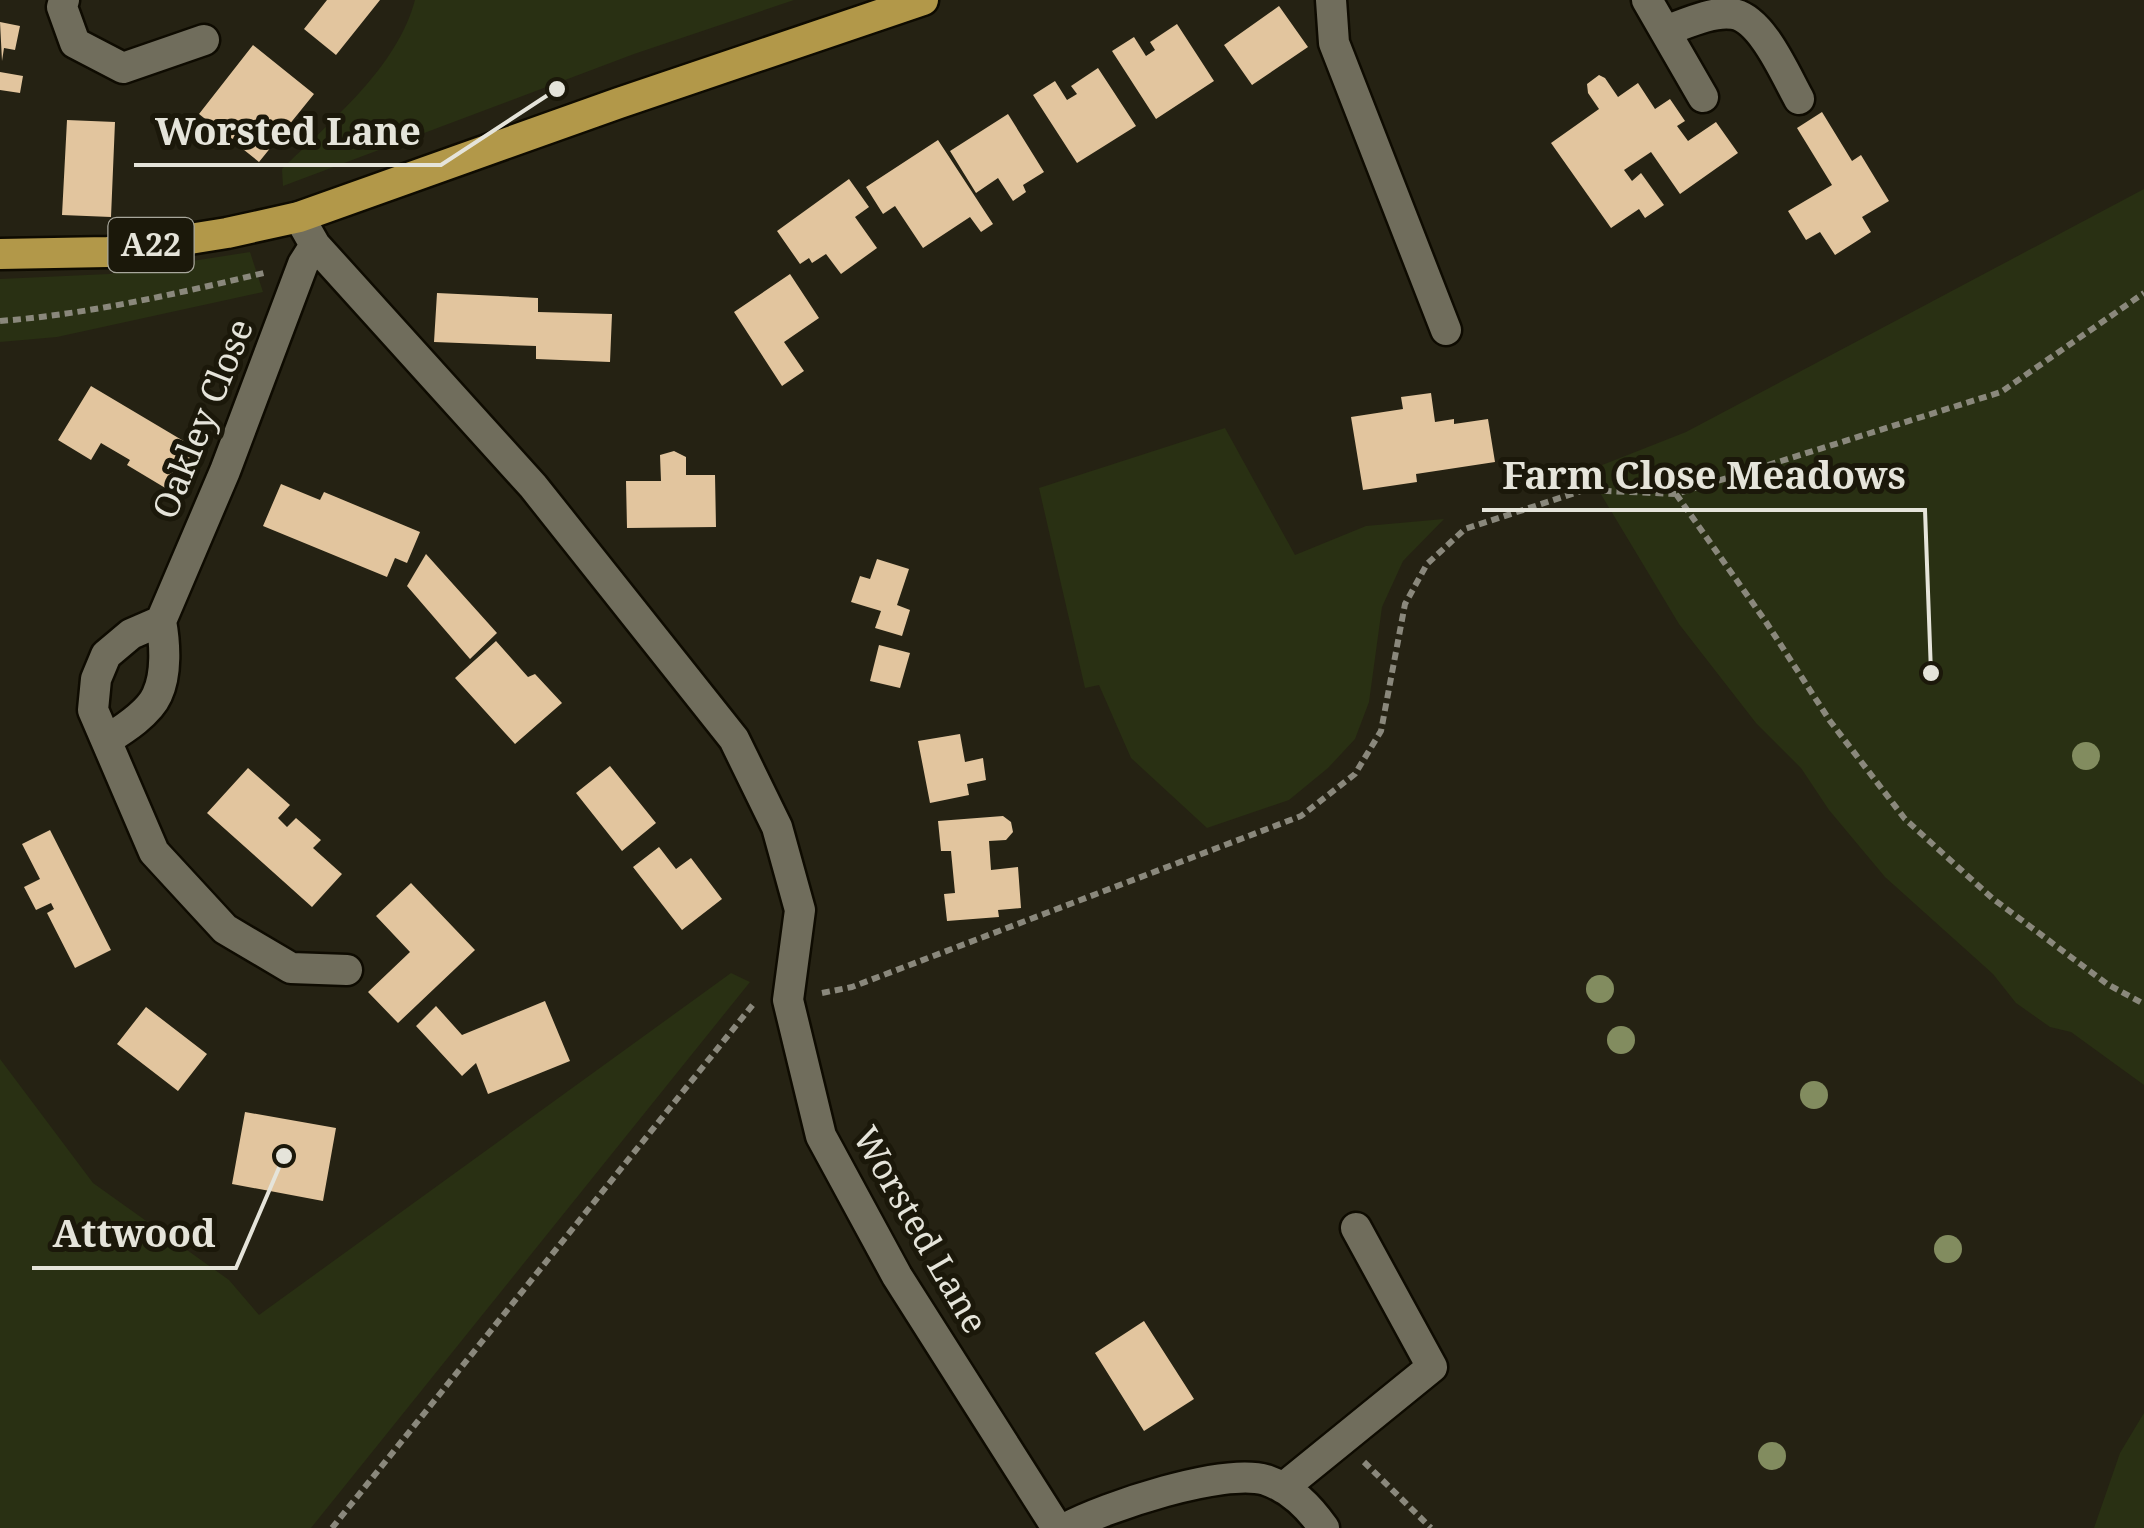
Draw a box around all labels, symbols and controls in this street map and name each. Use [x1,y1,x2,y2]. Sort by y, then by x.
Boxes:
callout: Worsted Lane [134,97,441,165]
text: Worsted Lane [155,104,421,156]
road number: A22 [108,218,194,272]
street label: Oakley Close [140,312,263,525]
callout: Farm Close Meadows [1482,442,1925,510]
text: Farm Close Meadows [1502,448,1906,500]
street label: Worsted Lane [843,1117,1000,1341]
callout: Attwood [32,1200,236,1268]
text: Attwood [52,1206,216,1258]

